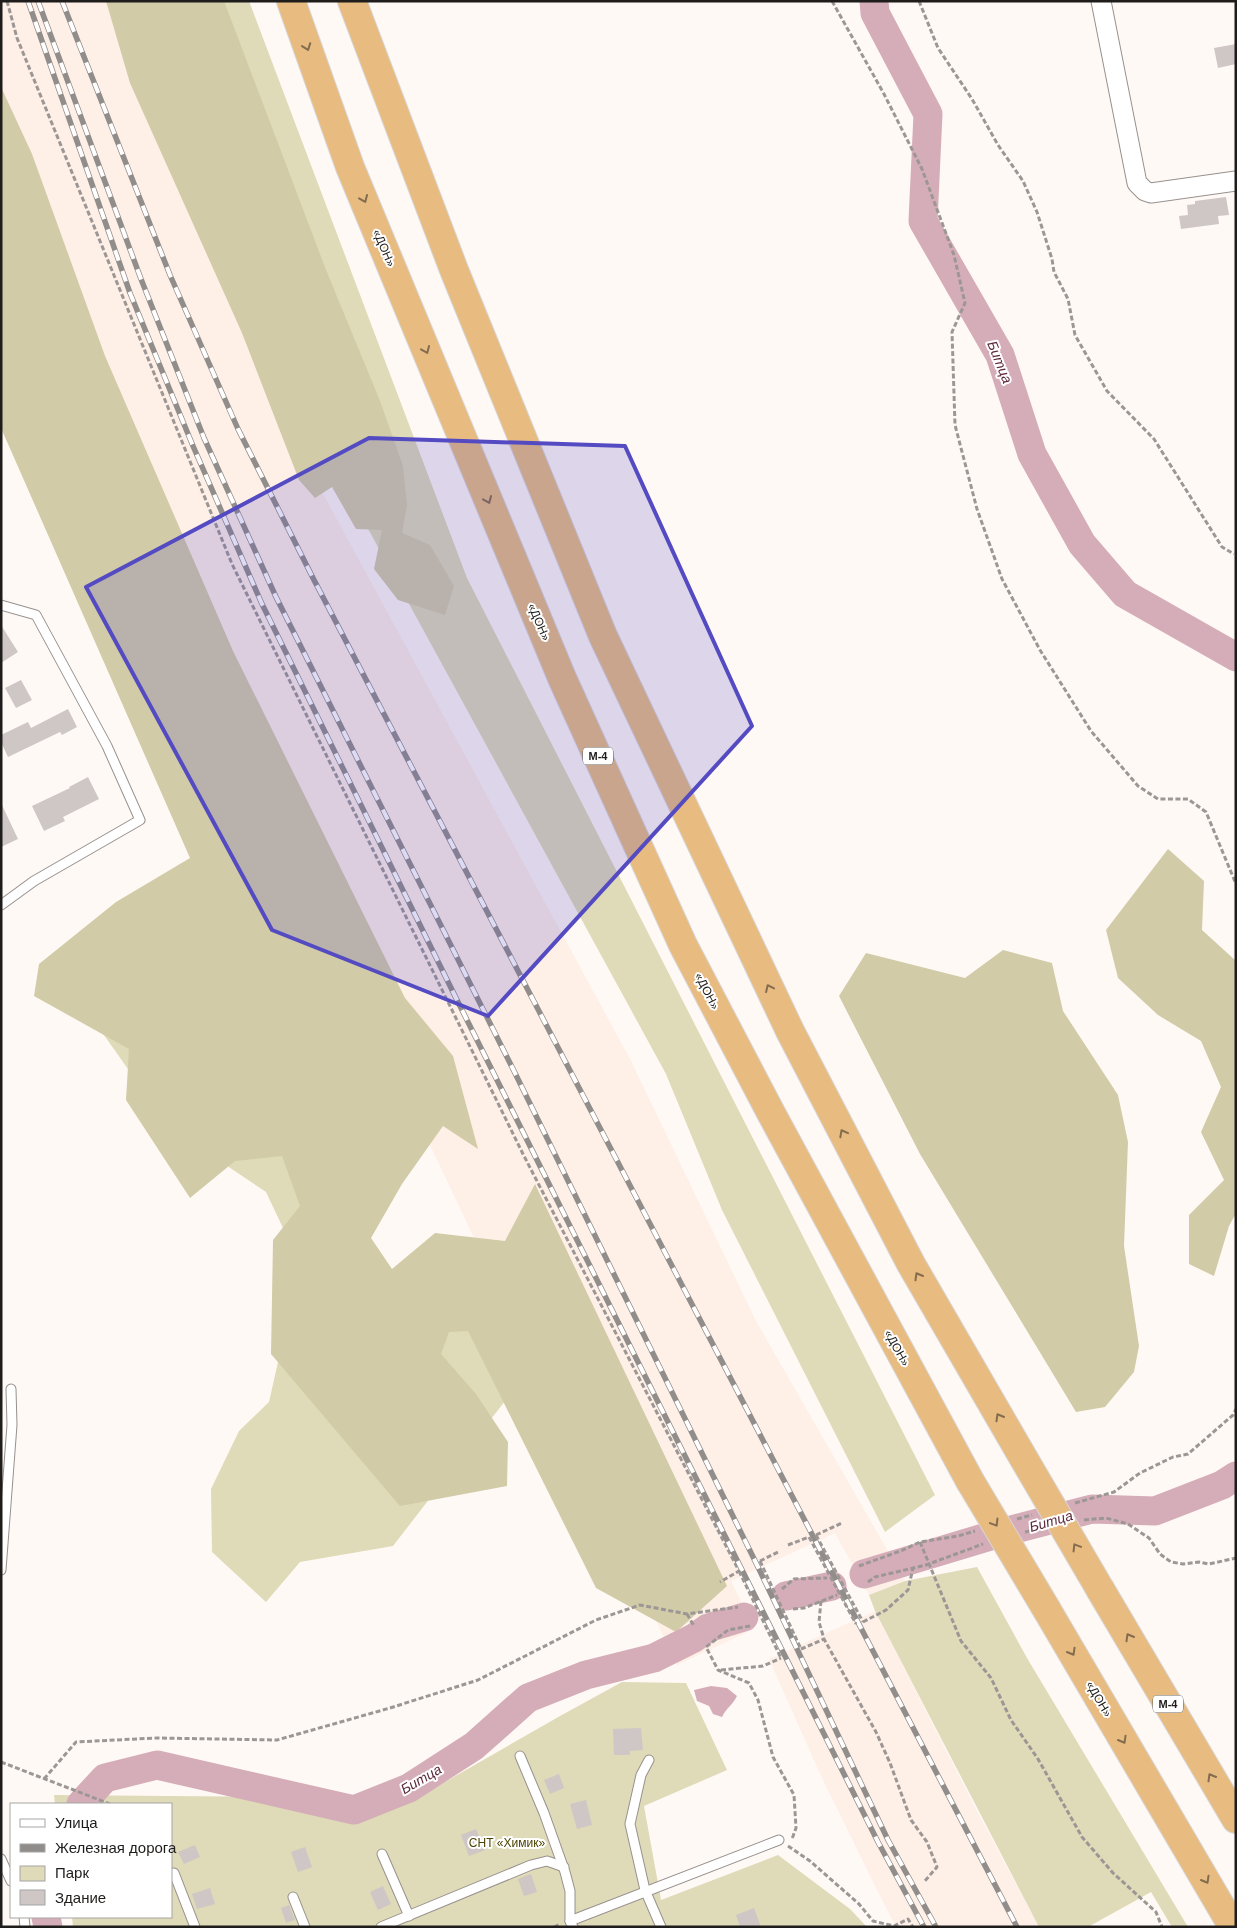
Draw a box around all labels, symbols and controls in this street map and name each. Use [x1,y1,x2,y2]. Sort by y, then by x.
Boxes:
one-way arrow [301,42,311,51]
one-way arrow [358,195,368,203]
street label: «ДОН» [370,227,398,269]
water label: Битца [984,338,1016,386]
one-way arrow [420,345,430,354]
one-way arrow [482,495,493,504]
street label: «ДОН» [525,601,553,643]
road number: М-4 [583,748,613,764]
street label: «ДОН» [692,970,722,1012]
one-way arrow [765,984,775,993]
one-way arrow [839,1129,849,1138]
one-way arrow [915,1273,925,1282]
street label: «ДОН» [881,1327,913,1369]
one-way arrow [996,1414,1006,1423]
water label: Битца [1027,1507,1075,1535]
one-way arrow [989,1518,999,1527]
one-way arrow [1072,1543,1082,1552]
one-way arrow [1125,1633,1135,1642]
one-way arrow [1065,1647,1075,1656]
street label: «ДОН» [1083,1678,1115,1720]
road number: М-4 [1153,1696,1183,1712]
one-way arrow [1117,1734,1127,1743]
water label: Битца [398,1761,444,1797]
one-way arrow [1207,1773,1217,1782]
legend [10,1803,172,1918]
text: Улица [55,1814,98,1831]
park label: СНТ «Химик» [469,1836,545,1850]
text: Железная дорога [55,1839,177,1856]
text: Парк [55,1864,89,1881]
one-way arrow [1199,1875,1209,1884]
text: Здание [55,1889,106,1906]

